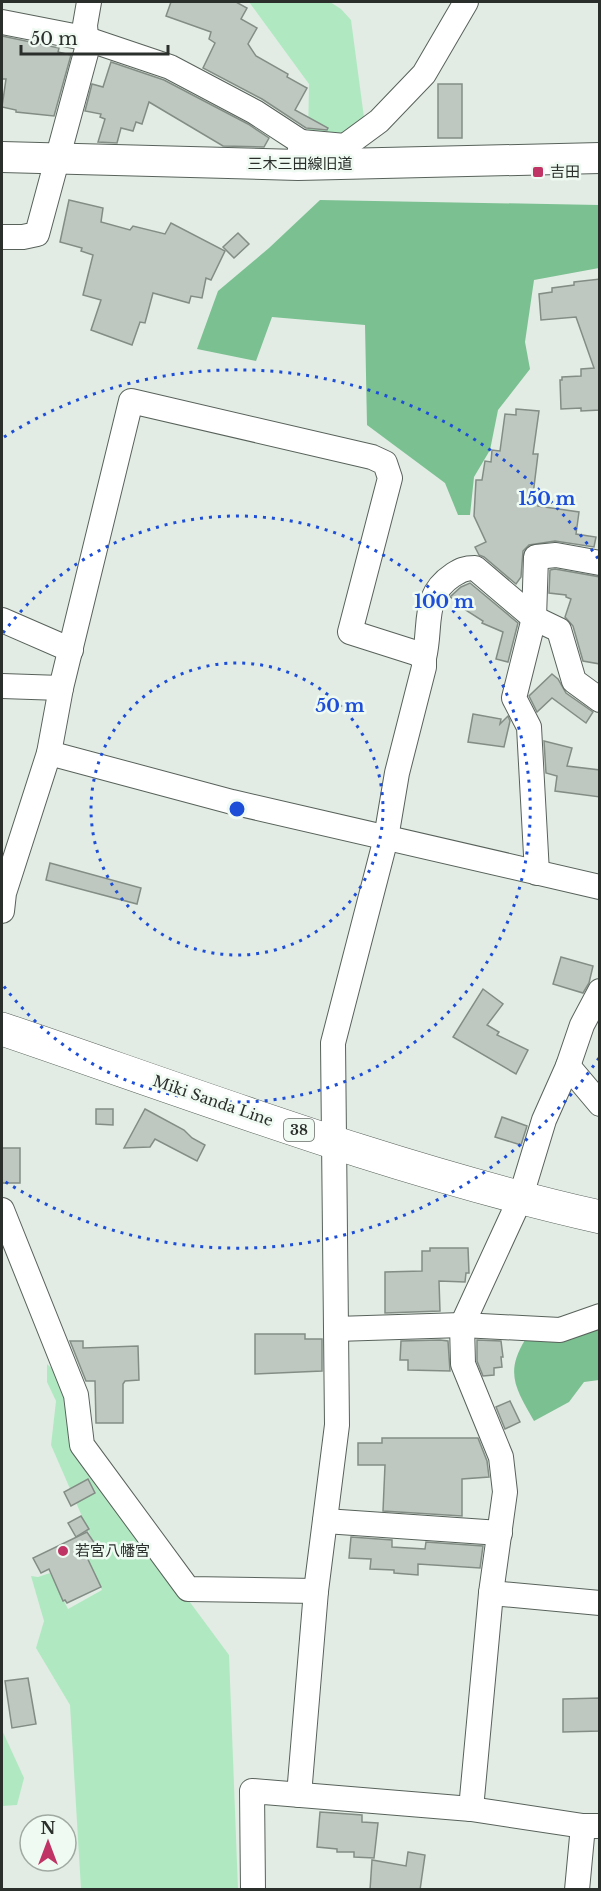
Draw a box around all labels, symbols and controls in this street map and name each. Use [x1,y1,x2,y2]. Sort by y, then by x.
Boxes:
scale bar [21,18,168,56]
text: 50 m [30,28,78,50]
street label: 三木三田線旧道 [247,154,353,173]
place label: 吉田 [550,162,580,181]
marker: 吉田 [531,165,545,179]
text: 150 m [519,488,576,510]
text: 100 m [414,591,474,613]
text: 50 m [316,695,365,717]
centre of rings [227,799,247,819]
street label: Miki Sanda Line [151,1071,276,1130]
road number: 38 [284,1119,314,1141]
place label: 若宮八幡宮 [75,1541,150,1560]
marker: 若宮八幡宮 [56,1544,70,1558]
north arrow [18,1813,78,1873]
text: N [40,1818,56,1838]

